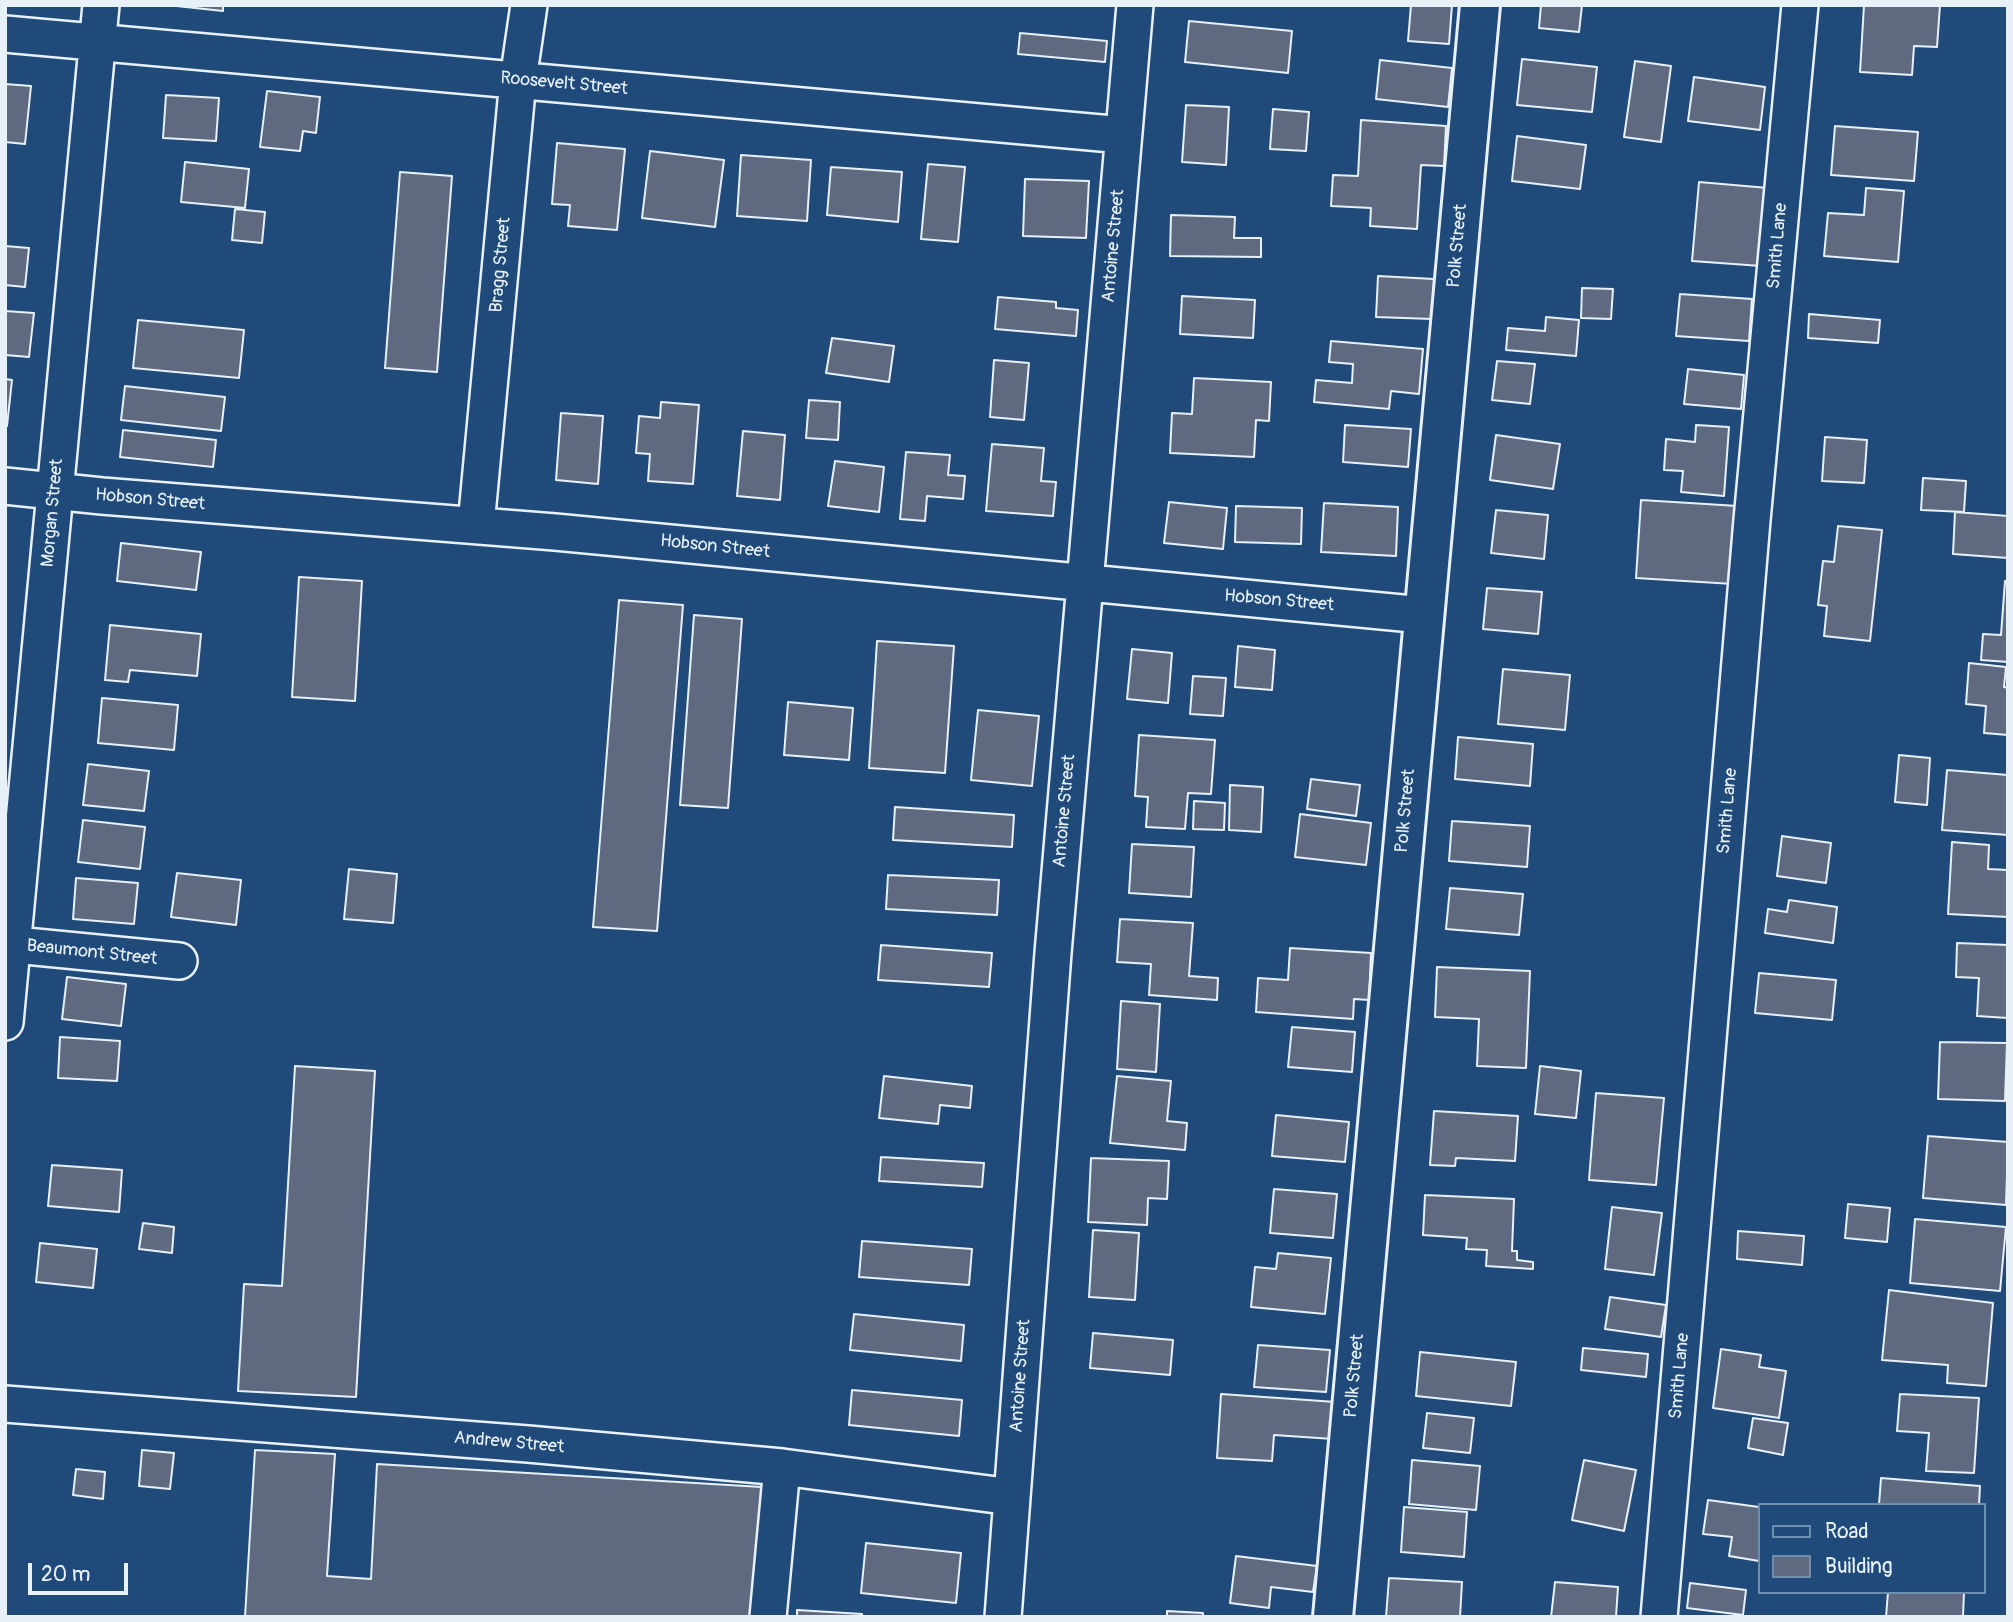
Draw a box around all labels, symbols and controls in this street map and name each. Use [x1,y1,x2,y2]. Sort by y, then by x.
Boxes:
street label: Roosevelt Street [499,68,629,100]
street label: Antoine Street [1098,189,1130,303]
street label: Smith Lane [1763,202,1793,290]
street label: Polk Street [1444,203,1472,289]
street label: Bragg Street [486,216,516,314]
street label: Morgan Street [37,458,69,568]
street label: Hobson Street [94,484,206,516]
street label: Hobson Street [659,530,771,564]
street label: Hobson Street [1223,585,1335,617]
street label: Antoine Street [1049,754,1081,868]
street label: Smith Lane [1713,767,1743,855]
street label: Polk Street [1392,768,1420,854]
street label: Beaumont Street [26,935,158,971]
street label: Antoine Street [1006,1319,1036,1433]
street label: Smith Lane [1665,1332,1695,1420]
street label: Polk Street [1341,1333,1369,1419]
street label: Andrew Street [453,1427,565,1459]
legend [1758,1503,1985,1594]
text: Road [1825,1518,1869,1545]
scale bar [32,1548,131,1592]
text: Building [1825,1553,1892,1580]
text: 20 m [41,1561,90,1588]

